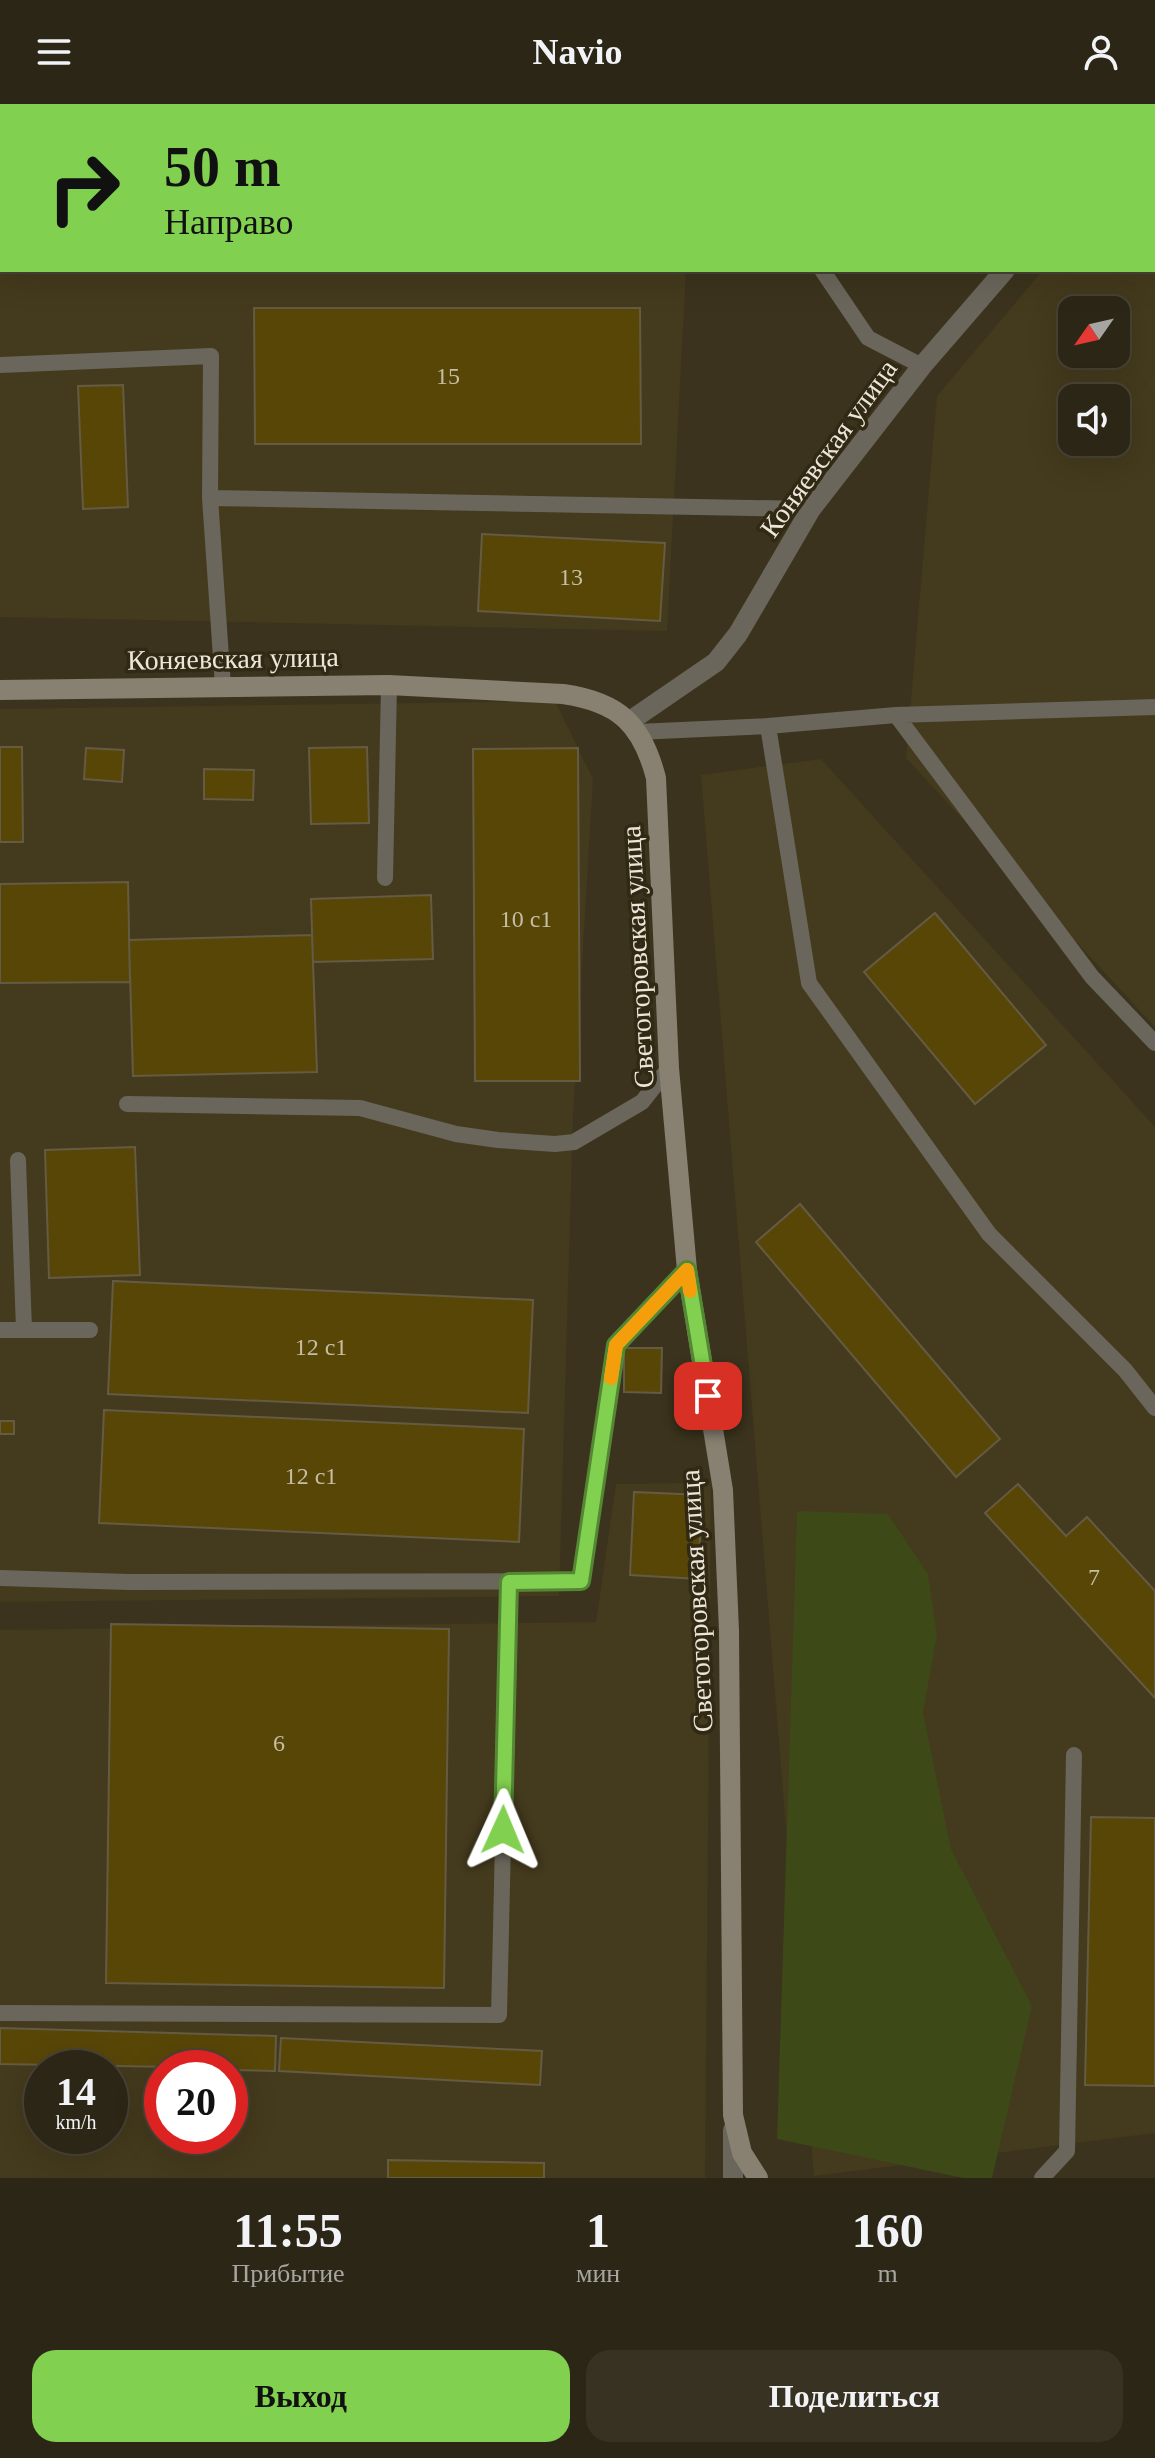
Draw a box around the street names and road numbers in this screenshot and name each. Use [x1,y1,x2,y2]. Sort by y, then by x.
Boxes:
street label: Коняевская улица [754,353,903,543]
street label: Коняевская улица [127,641,340,676]
street label: Светогоровская улица [615,824,660,1089]
street label: Светогоровская улица [674,1468,719,1733]

